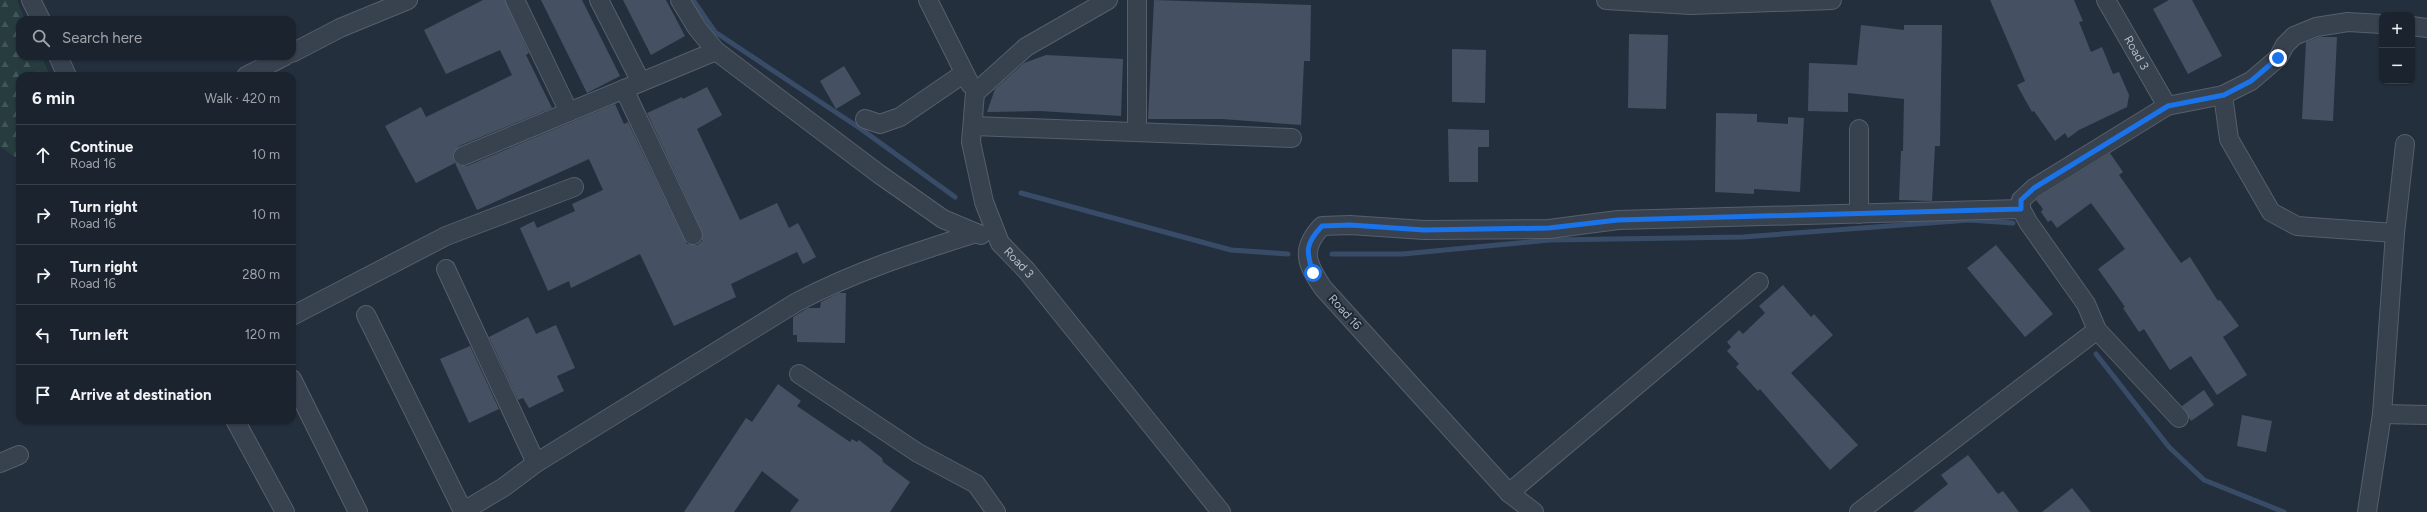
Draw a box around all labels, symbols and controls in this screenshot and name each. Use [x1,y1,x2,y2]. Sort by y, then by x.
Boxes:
map controls [2379,12,2415,84]
button: + [2379,12,2415,48]
search box [16,16,296,60]
icon: search [30,27,52,49]
text: Search here [62,29,142,47]
street label: Road 3 [2121,33,2152,72]
button: − [2379,48,2415,84]
route end [2269,49,2287,67]
text: 6 min [32,88,75,108]
text: Walk · 420 m [205,91,280,106]
text: Continue [70,138,133,156]
icon: ahead [32,144,54,166]
text: 10 m [252,147,280,162]
text: Road 16 [70,156,116,171]
text: Turn right [70,198,138,216]
icon: right [32,204,54,226]
text: 10 m [252,207,280,222]
text: Road 16 [70,216,116,231]
street label: Road 3 [1001,244,1037,281]
text: Turn right [70,258,138,276]
icon: right [32,264,54,286]
route start [1304,264,1322,282]
text: 280 m [242,267,280,282]
text: Road 16 [70,276,116,291]
street label: Road 16 [1326,292,1365,333]
icon: left [32,324,54,346]
text: Turn left [70,326,128,344]
text: 120 m [245,327,280,342]
icon: arrive [32,384,54,406]
text: Arrive at destination [70,386,211,404]

